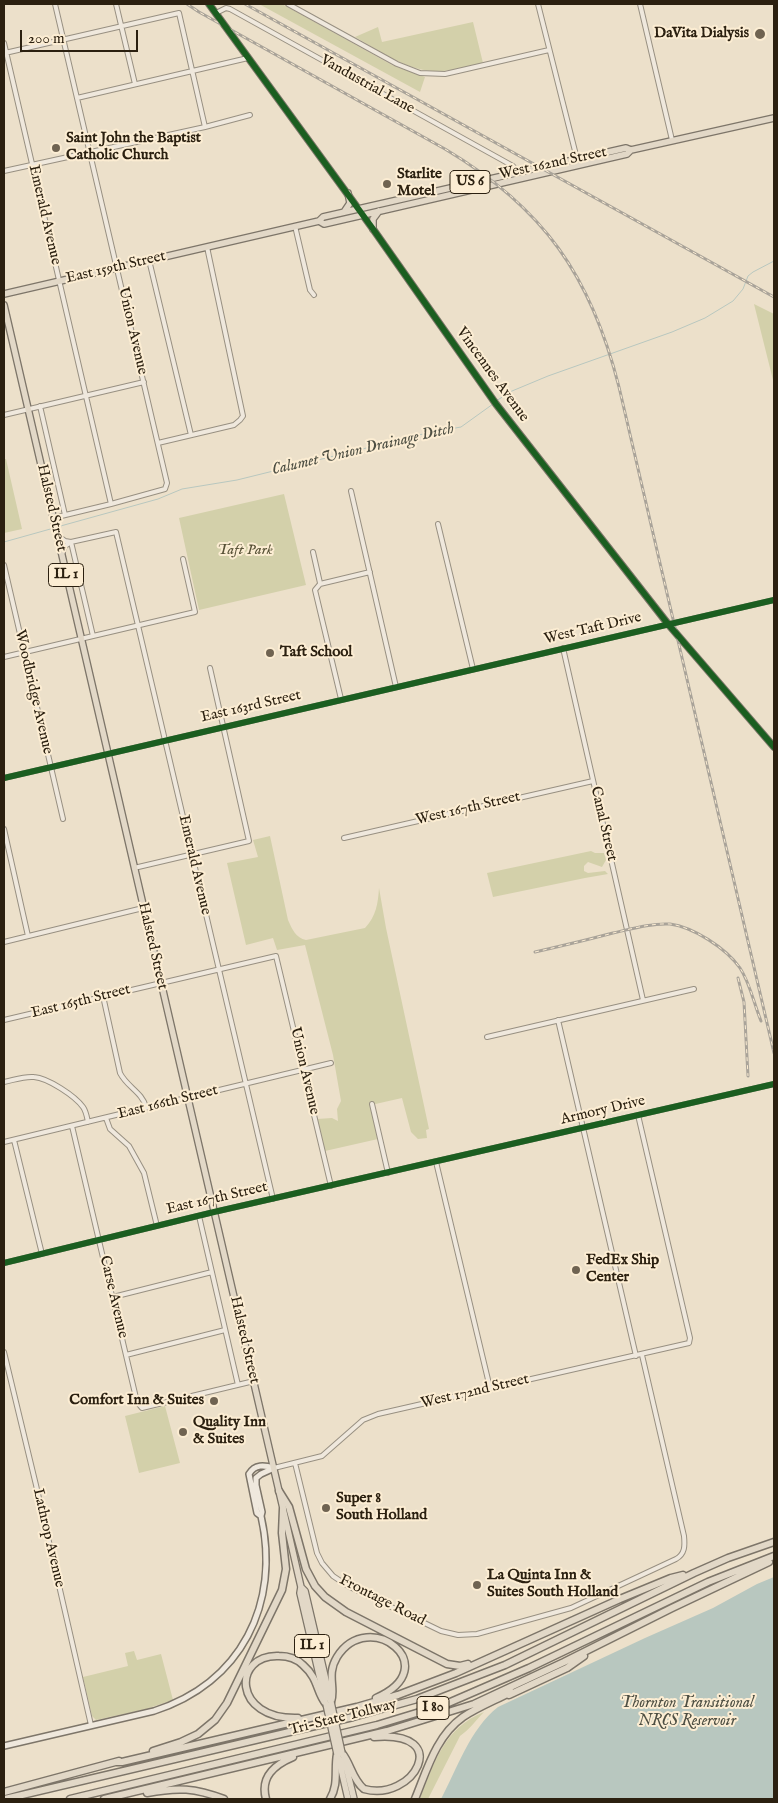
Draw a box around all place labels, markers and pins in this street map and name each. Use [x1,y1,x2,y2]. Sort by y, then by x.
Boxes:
place label: DaVita Dialysis [654,25,749,43]
marker: DaVita Dialysis [753,27,767,41]
place label: Saint John the Baptist Catholic Church [66,130,201,165]
marker: Saint John the Baptist Catholic Church [50,142,62,154]
place label: Starlite Motel [397,166,442,201]
marker: Starlite Motel [381,178,393,190]
place label: Taft School [280,644,352,662]
marker: Taft School [264,647,276,659]
place label: FedEx Ship Center [586,1252,659,1287]
marker: FedEx Ship Center [570,1264,582,1276]
place label: Comfort Inn & Suites [69,1392,204,1410]
marker: Comfort Inn & Suites [208,1395,220,1407]
place label: Quality Inn & Suites [193,1414,266,1449]
marker: Quality Inn & Suites [177,1426,189,1438]
place label: Super 8 South Holland [336,1490,427,1525]
marker: Super 8 South Holland [320,1502,332,1514]
place label: La Quinta Inn & Suites South Holland [487,1567,618,1602]
marker: La Quinta Inn & Suites South Holland [471,1579,483,1591]

